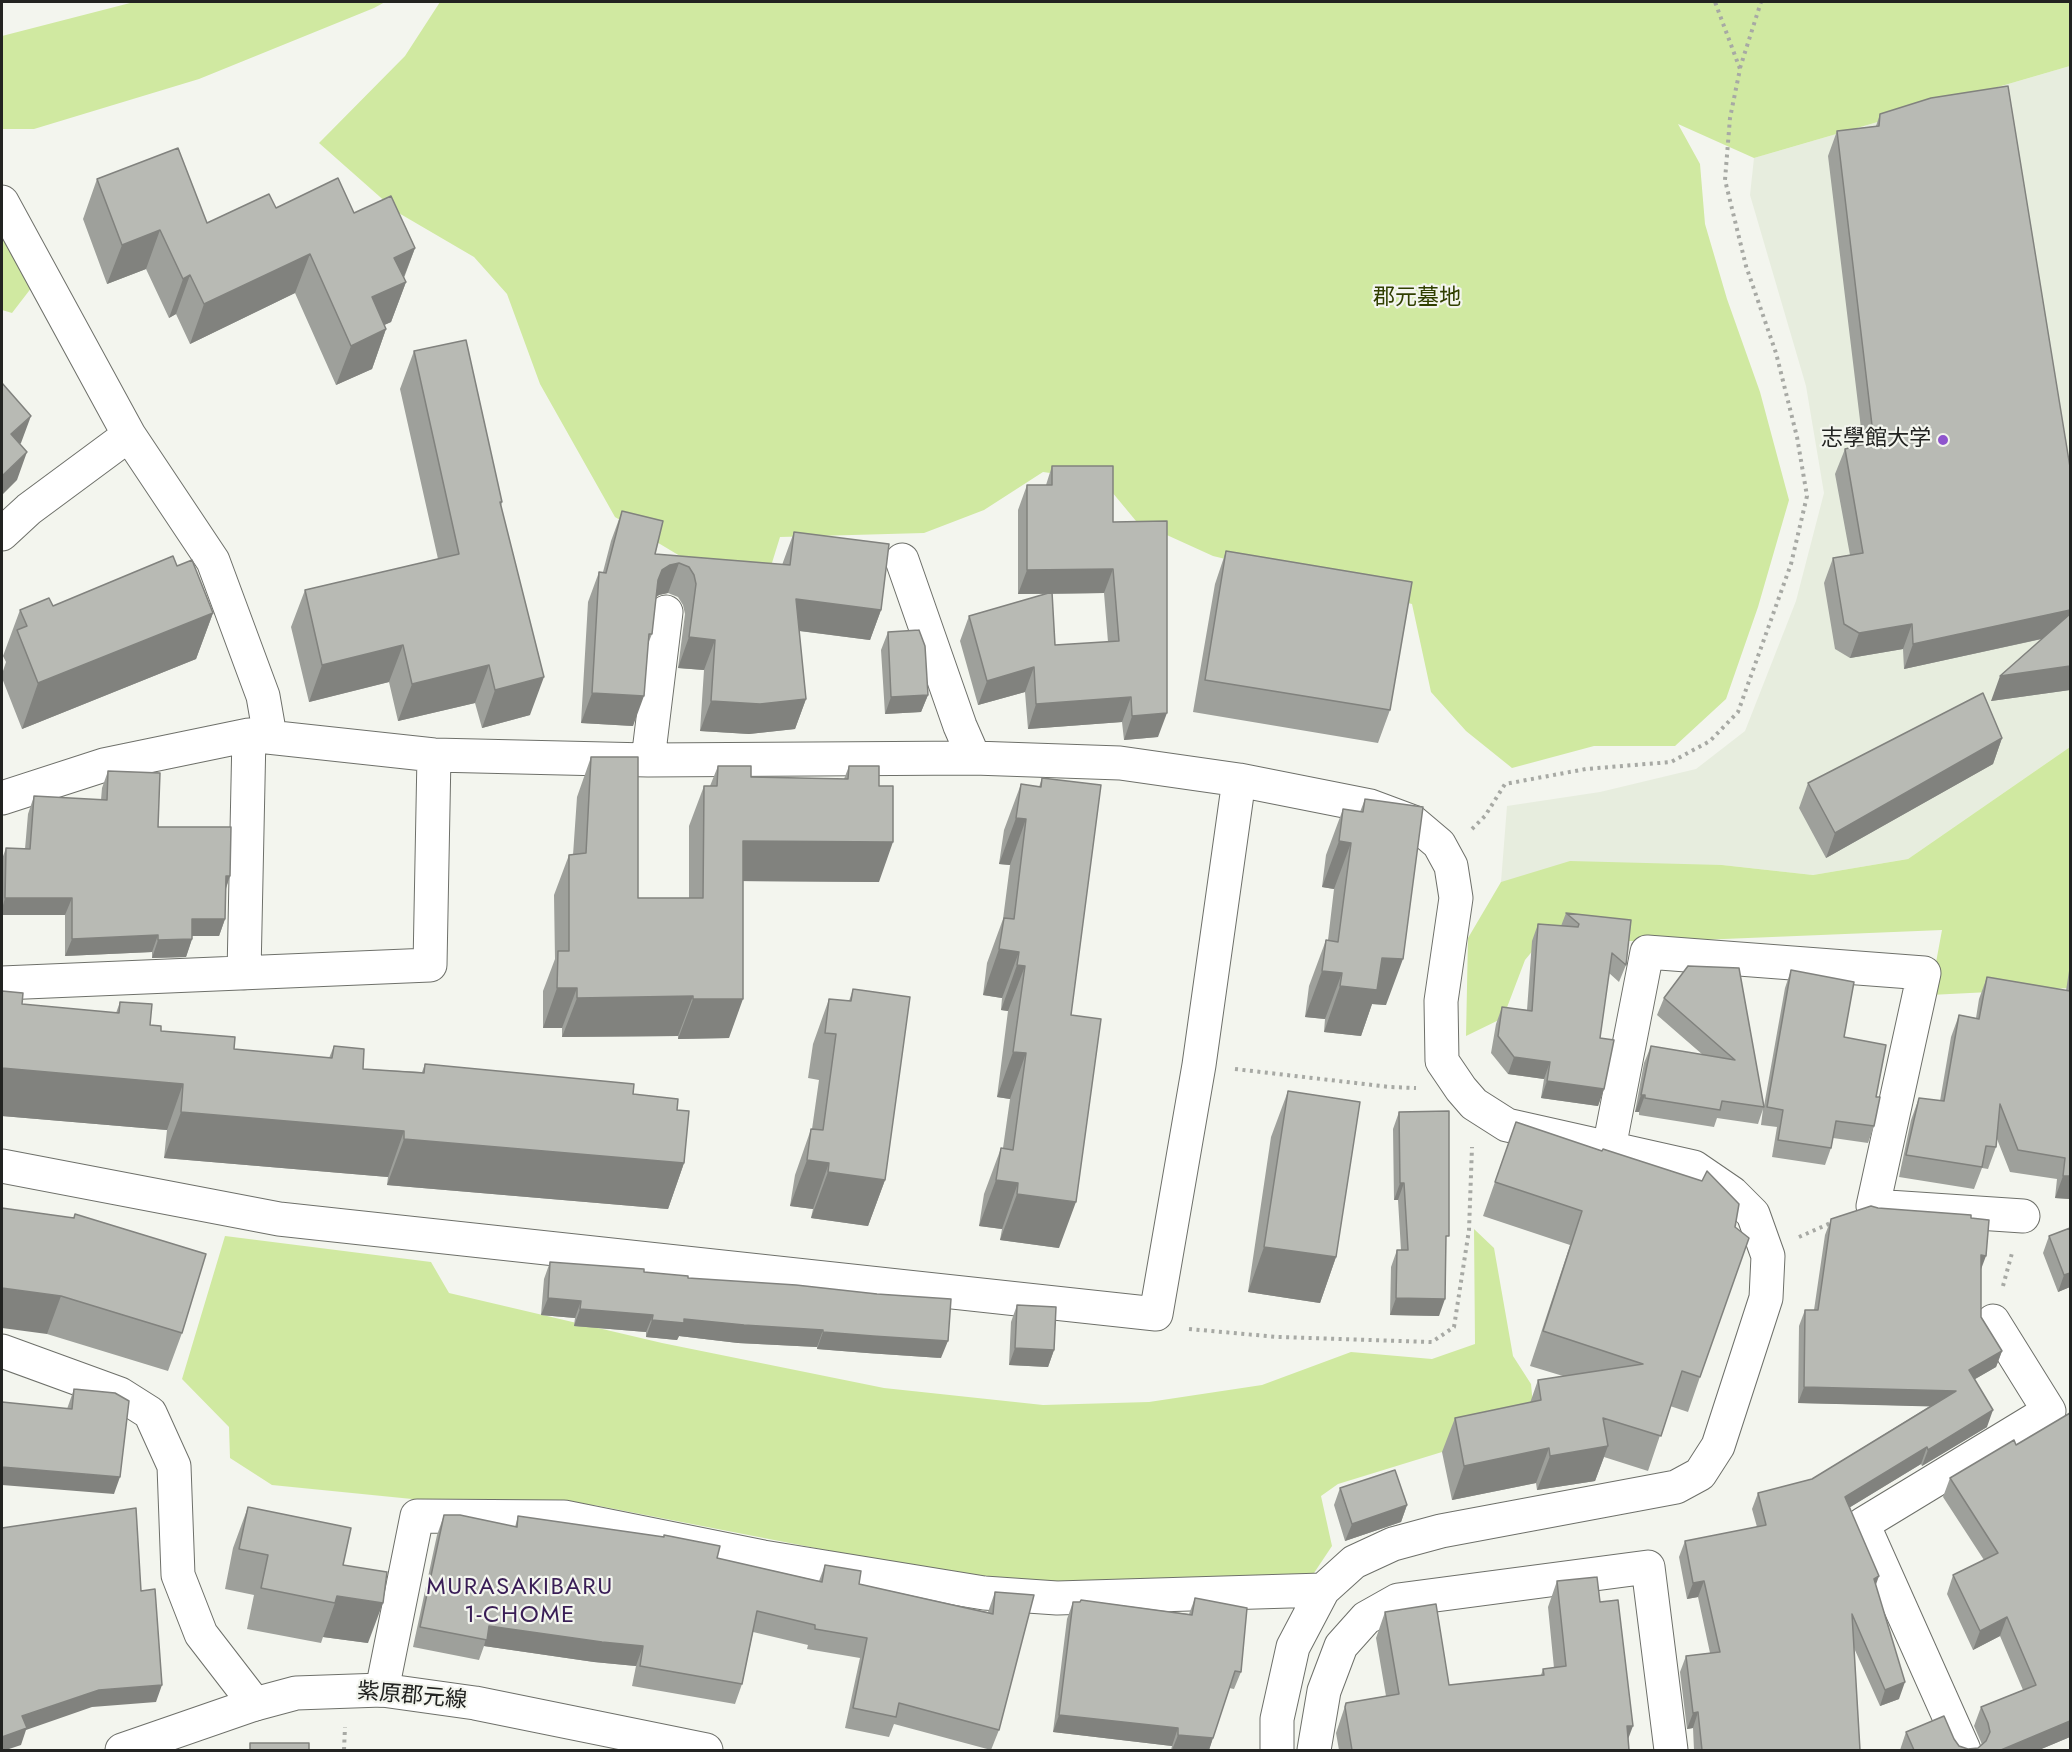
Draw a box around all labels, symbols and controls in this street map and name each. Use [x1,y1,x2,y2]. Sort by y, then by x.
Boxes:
park label: 郡元墓地 [1373,286,1461,312]
place label: 志學館大学 [1821,427,1931,453]
marker: 志學館大学 [1936,433,1950,447]
district label: MURASAKIBARU 1-CHOME [426,1574,614,1630]
street label: 紫原郡元線 [356,1679,468,1715]

